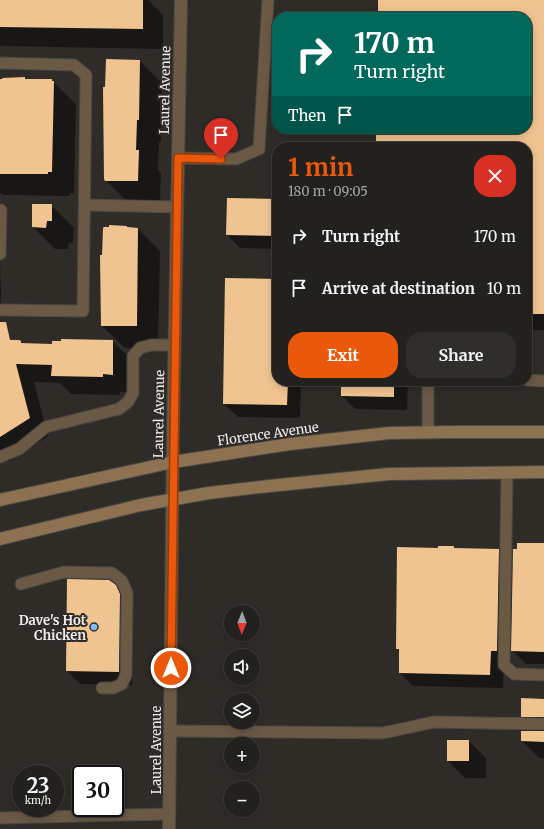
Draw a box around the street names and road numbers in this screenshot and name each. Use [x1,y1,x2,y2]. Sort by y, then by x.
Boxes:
street label: Laurel Avenue [156,45,174,134]
street label: Laurel Avenue [150,369,168,458]
street label: Florence Avenue [216,418,320,450]
street label: Laurel Avenue [148,706,165,794]

